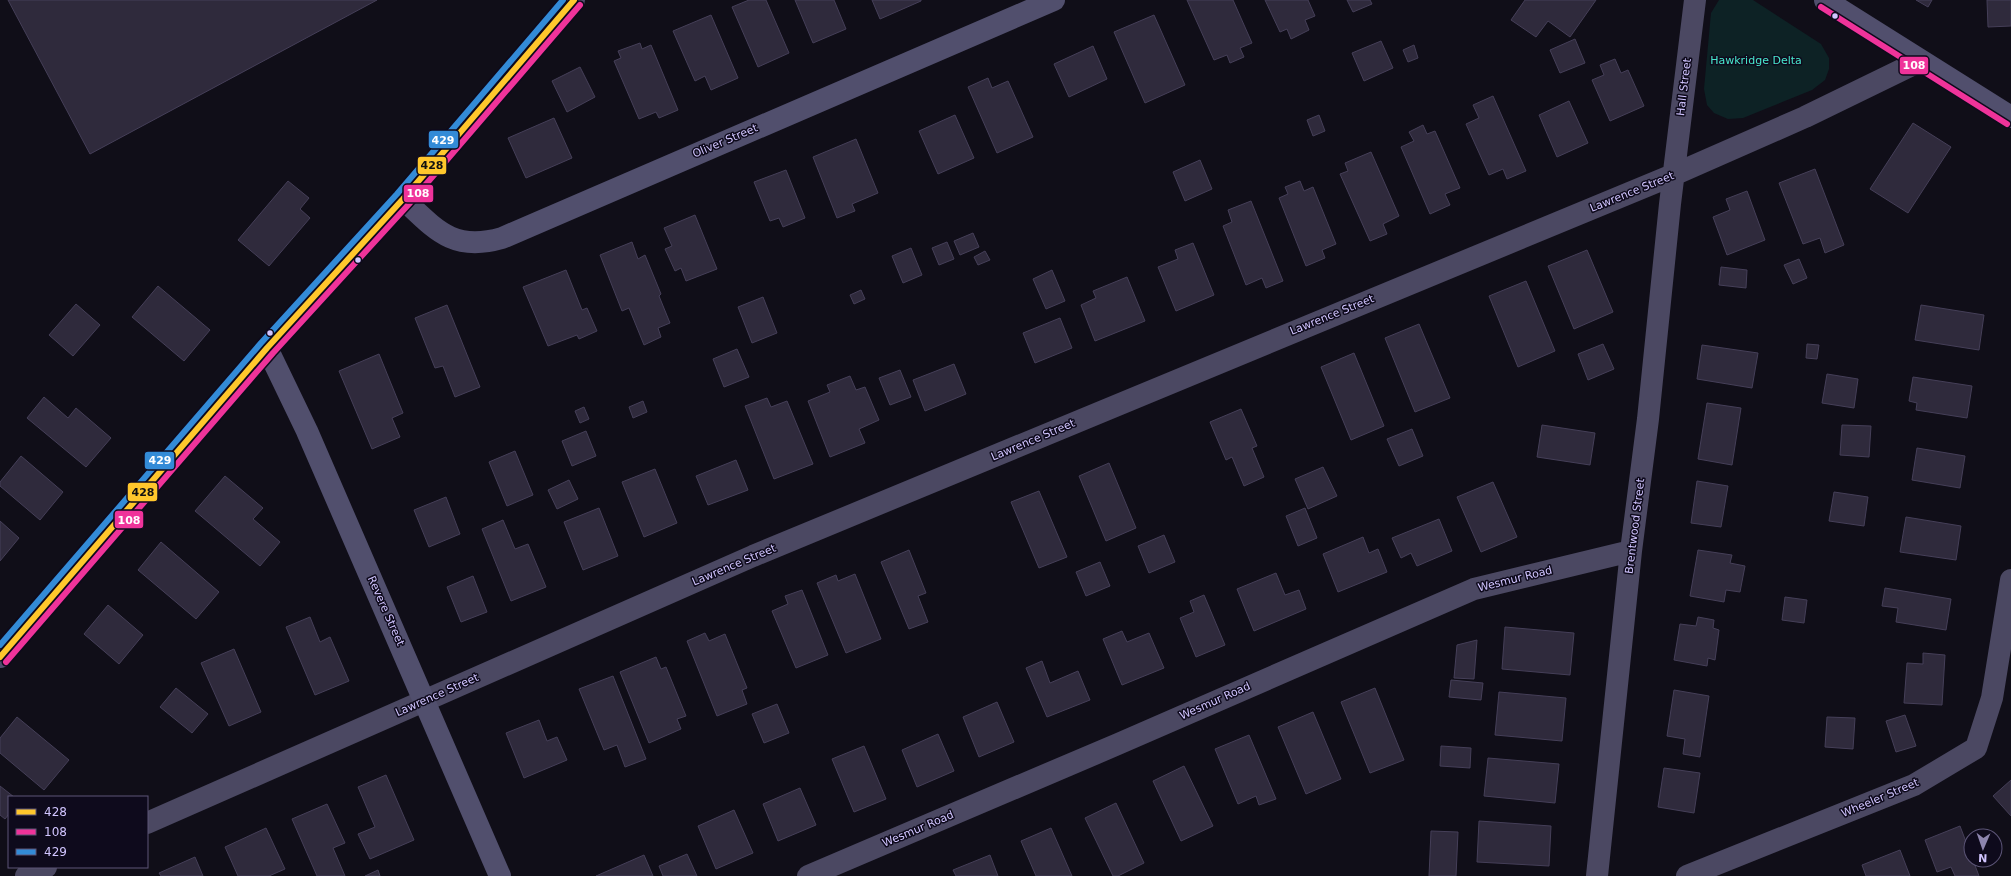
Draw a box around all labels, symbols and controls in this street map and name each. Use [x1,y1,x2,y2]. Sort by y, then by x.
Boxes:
unlabelled marker [1830,11,1840,21]
park label: Hawkridge Delta [1710,54,1802,67]
line badge: 108 [1899,56,1929,75]
street label: Hall Street [1674,57,1694,117]
text: 108 [1903,59,1925,72]
street label: Oliver Street [690,121,760,161]
line badge: 429 [428,130,459,149]
text: 429 [432,134,454,147]
line badge: 428 [417,156,447,175]
text: 428 [421,159,443,172]
street label: Lawrence Street [1588,169,1677,215]
line badge: 108 [403,184,434,203]
text: 108 [407,187,429,200]
unlabelled marker [353,255,363,265]
street label: Lawrence Street [1288,292,1377,338]
unlabelled marker [265,328,275,338]
street label: Lawrence Street [989,416,1077,463]
line badge: 429 [144,451,175,470]
text: 429 [149,454,171,467]
street label: Brentwood Street [1623,477,1647,575]
line badge: 428 [127,482,158,502]
text: 428 [132,486,154,499]
line badge: 108 [114,510,144,529]
text: 108 [118,514,140,527]
street label: Lawrence Street [690,541,778,588]
street label: Wesmur Road [1477,563,1553,595]
street label: Revere Street [365,574,408,649]
street label: Lawrence Street [393,671,481,719]
street label: Wesmur Road [1178,680,1252,722]
street label: Wheeler Street [1839,776,1921,820]
legend [8,796,148,868]
text: 428 [44,805,67,819]
street label: Wesmur Road [880,808,956,850]
text: 108 [44,825,67,839]
north arrow [1963,828,2003,868]
text: 429 [44,845,67,859]
text: N [1978,851,1988,864]

